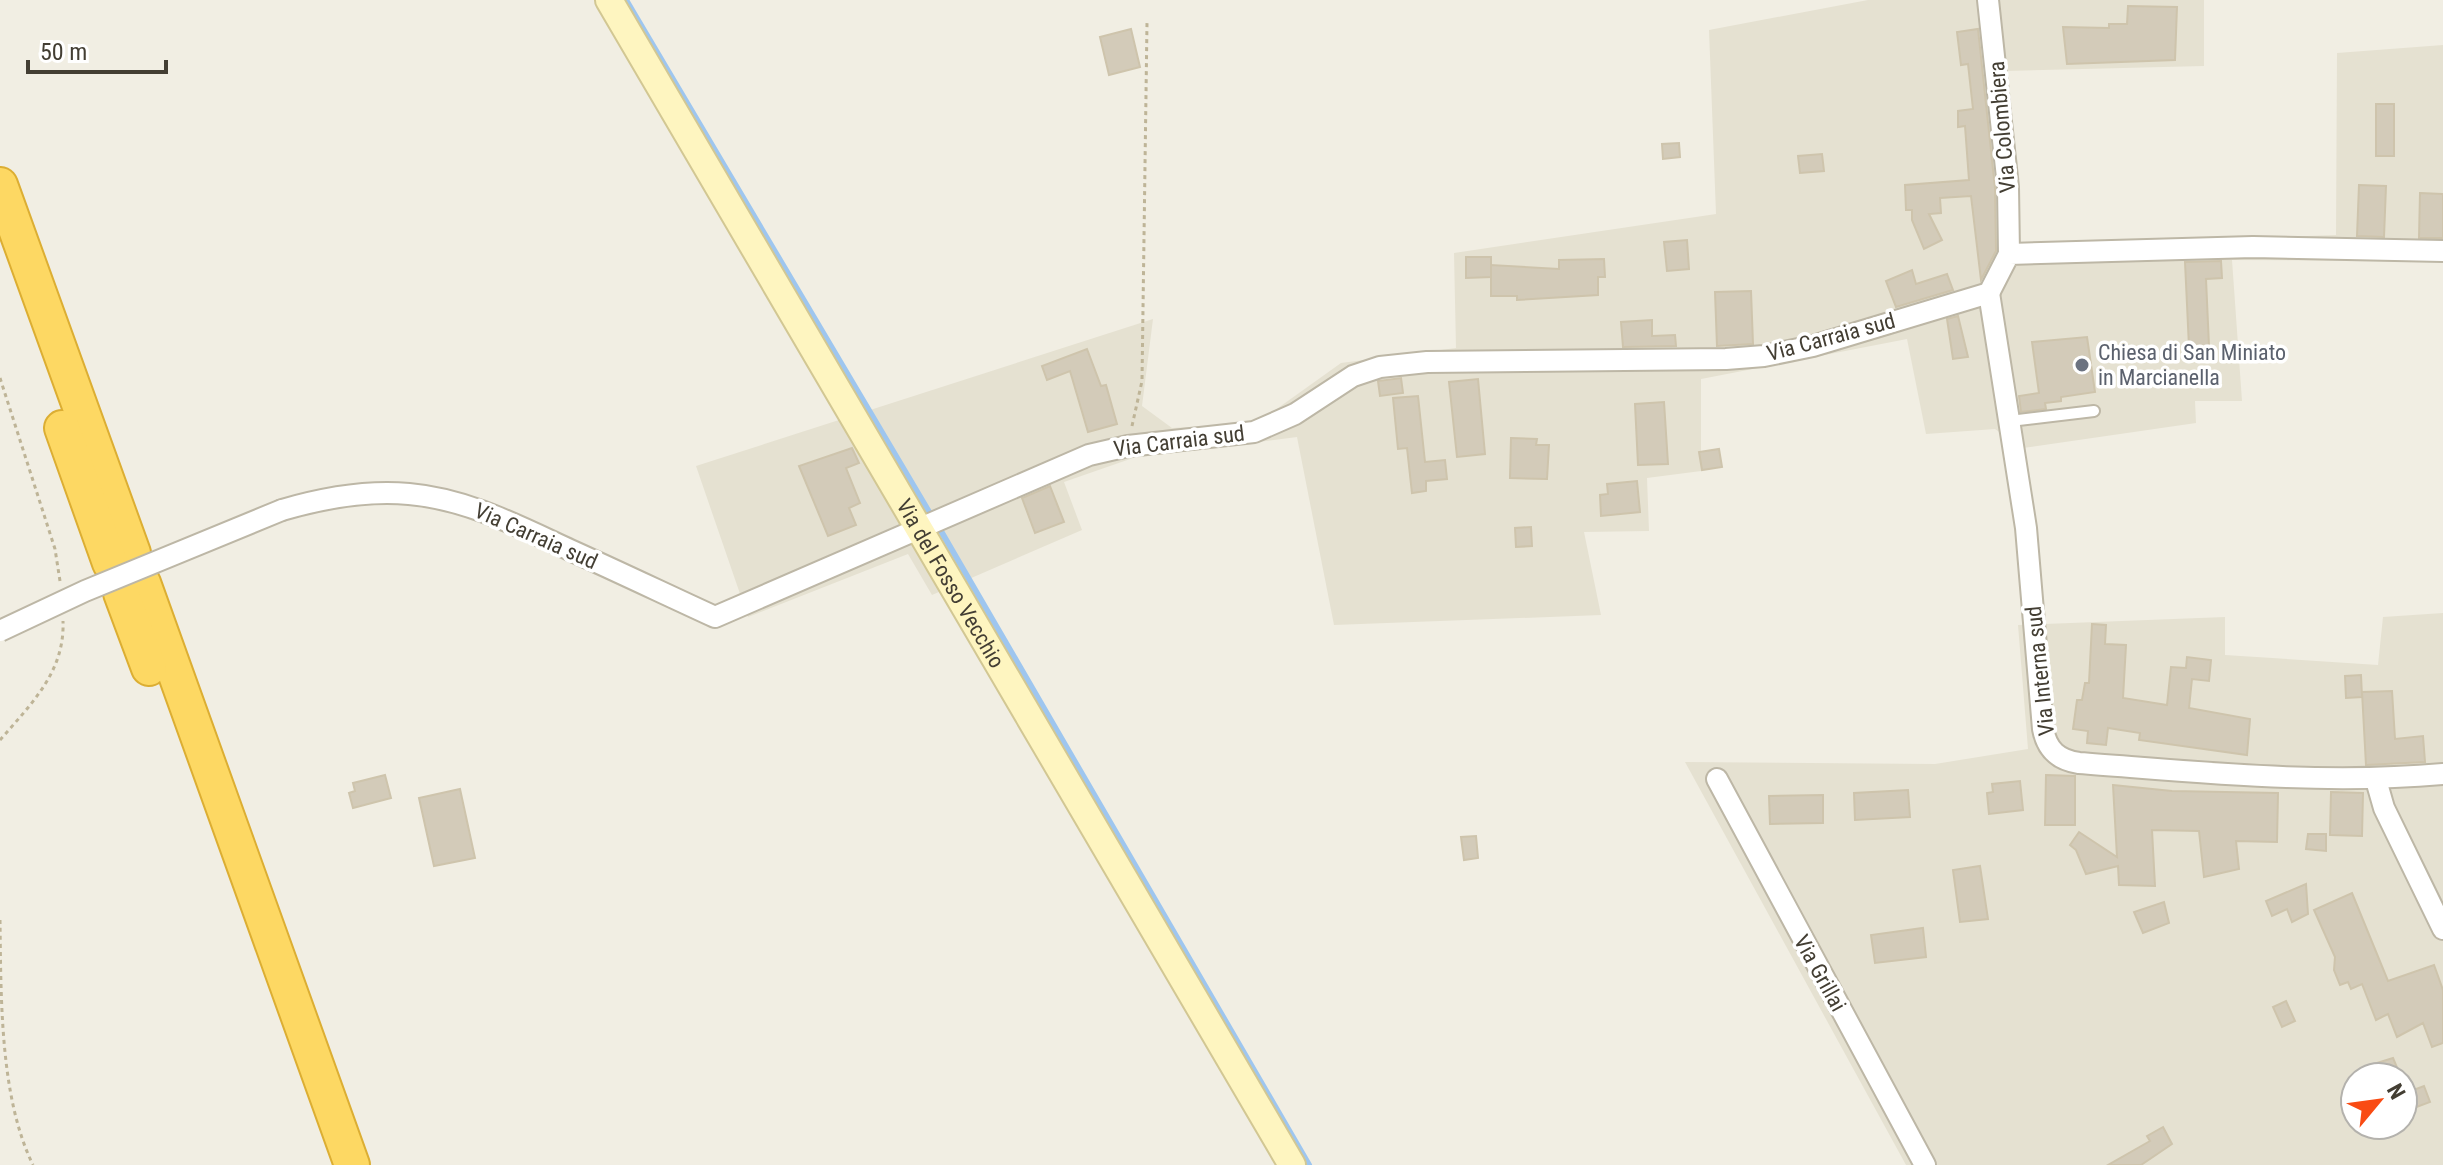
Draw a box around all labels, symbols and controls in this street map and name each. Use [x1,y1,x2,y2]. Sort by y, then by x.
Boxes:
scale bar [28,24,166,74]
text: 50 m [40,38,87,66]
street label: Via Colombiera [1984,60,2020,194]
street label: Via Carraia sud [1764,308,1898,366]
place label: Chiesa di San Miniato in Marcianella [2098,340,2286,390]
marker: Chiesa di San Miniato in Marcianella [2073,356,2091,374]
street label: Via Carraia sud [1112,421,1246,461]
street label: Via del Fosso Vecchio [892,494,1010,672]
street label: Via Carraia sud [471,498,601,574]
street label: Via Interna sud [2021,605,2059,737]
street label: Via Grillai [1789,930,1851,1016]
north arrow [2339,1061,2419,1141]
text: N [2382,1080,2410,1104]

